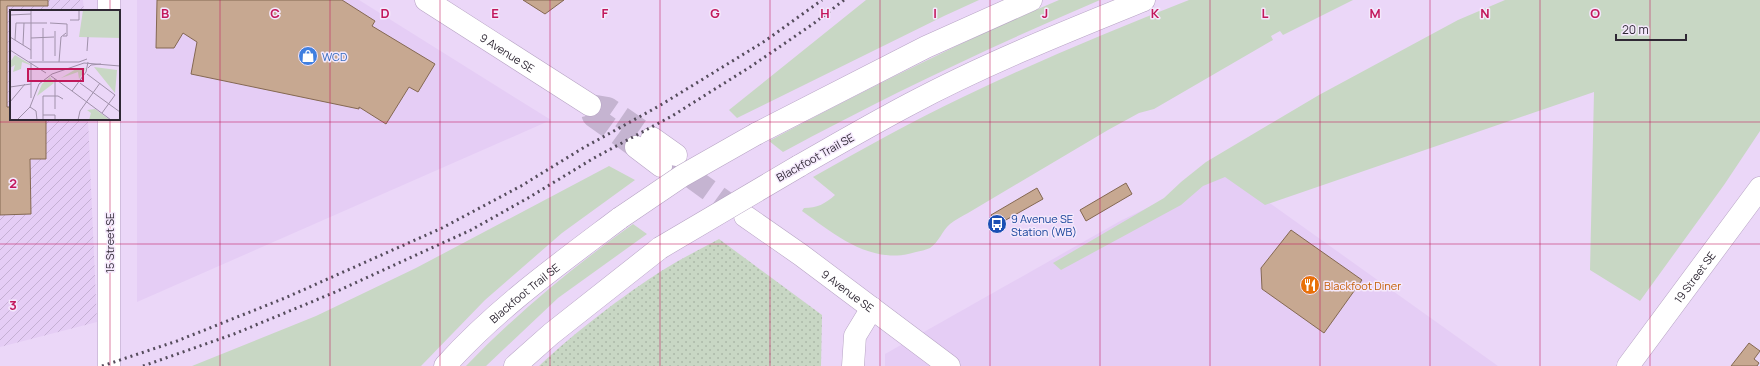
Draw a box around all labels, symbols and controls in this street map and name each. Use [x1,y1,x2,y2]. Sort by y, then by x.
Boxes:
text: B [161,4,169,22]
text: C [270,4,280,22]
text: D [380,4,390,22]
text: E [491,4,499,22]
text: F [602,4,609,22]
text: G [710,4,720,22]
text: H [820,4,830,22]
text: I [933,4,937,22]
text: J [1042,4,1048,22]
text: K [1151,4,1160,22]
text: L [1262,4,1269,22]
text: M [1369,4,1381,22]
text: N [1480,4,1490,22]
text: O [1590,4,1600,22]
inset map [10,10,120,120]
scale bar [1616,16,1686,42]
text: 20 m [1622,21,1649,38]
street label: 9 Avenue SE [478,29,538,75]
shop icon: WCD [297,45,319,67]
place label: WCD [322,49,347,64]
street label: Blackfoot Trail SE [774,129,856,185]
text: 2 [9,174,17,192]
place label: 9 Avenue SE Station (WB) [1011,211,1077,239]
street label: 15 Street SE [102,213,117,273]
bus stop icon: 9 Avenue SE Station (WB) [986,213,1008,235]
street label: 19 Street SE [1670,248,1718,306]
street label: Blackfoot Trail SE [486,259,562,326]
street label: 9 Avenue SE [819,266,877,315]
restaurant icon: Blackfoot Diner [1299,274,1321,296]
place label: Blackfoot Diner [1324,278,1401,293]
text: 3 [9,296,17,314]

